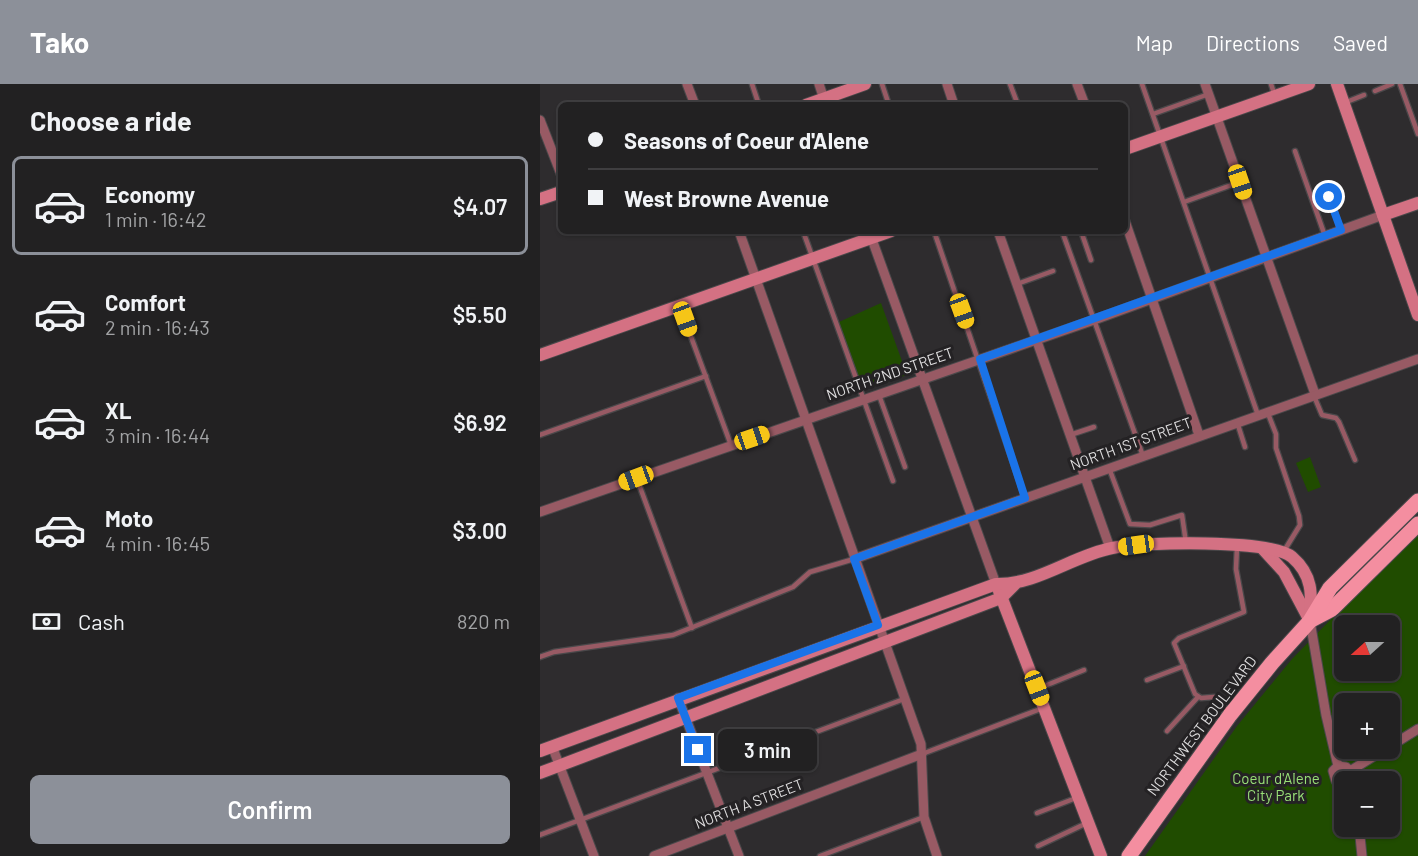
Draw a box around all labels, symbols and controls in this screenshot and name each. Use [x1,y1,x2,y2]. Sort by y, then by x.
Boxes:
text: Tako [30,25,89,59]
text: Map [1136,30,1173,55]
text: Directions [1206,30,1300,55]
text: Saved [1333,30,1388,55]
text: Choose a ride [30,104,192,136]
text: Seasons of Coeur d'Alene [624,127,869,153]
car [1226,162,1254,202]
icon: car [33,179,87,233]
text: Economy [105,181,195,207]
route start [1315,183,1342,210]
text: West Browne Avenue [624,185,829,211]
text: $4.07 [453,193,507,219]
text: 1 min · 16:42 [105,207,206,231]
icon: car [33,287,87,341]
text: Comfort [105,289,186,315]
car [947,291,977,331]
car [670,299,700,339]
text: $5.50 [453,301,507,327]
text: 2 min · 16:43 [105,315,210,339]
street label: NORTH 2ND STREET [824,343,956,403]
icon: car [33,395,87,449]
text: XL [105,397,131,423]
text: $6.92 [453,409,507,435]
street label: NORTH 1ST STREET [1067,413,1194,473]
text: 3 min · 16:44 [105,423,210,447]
car [732,424,772,452]
car [616,463,656,493]
icon: car [33,503,87,557]
text: Moto [105,505,153,531]
text: $3.00 [452,517,507,543]
text: 4 min · 16:45 [105,531,210,555]
car [1117,534,1155,556]
icon: cash [30,605,63,638]
text: Cash [78,608,125,634]
text: 820 m [457,609,510,633]
north arrow [1334,615,1400,681]
map controls [1334,615,1400,837]
street label: NORTHWEST BOULEVARD [1143,652,1260,799]
car [1022,668,1052,708]
button: + [1334,693,1400,759]
callout: 3 min [719,729,818,771]
route end [684,736,711,763]
text: 3 min [744,738,791,762]
park label: Coeur d'Alene City Park [1232,769,1320,804]
button: − [1334,771,1400,837]
street label: NORTH A STREET [692,774,806,832]
button: Confirm [30,775,510,844]

